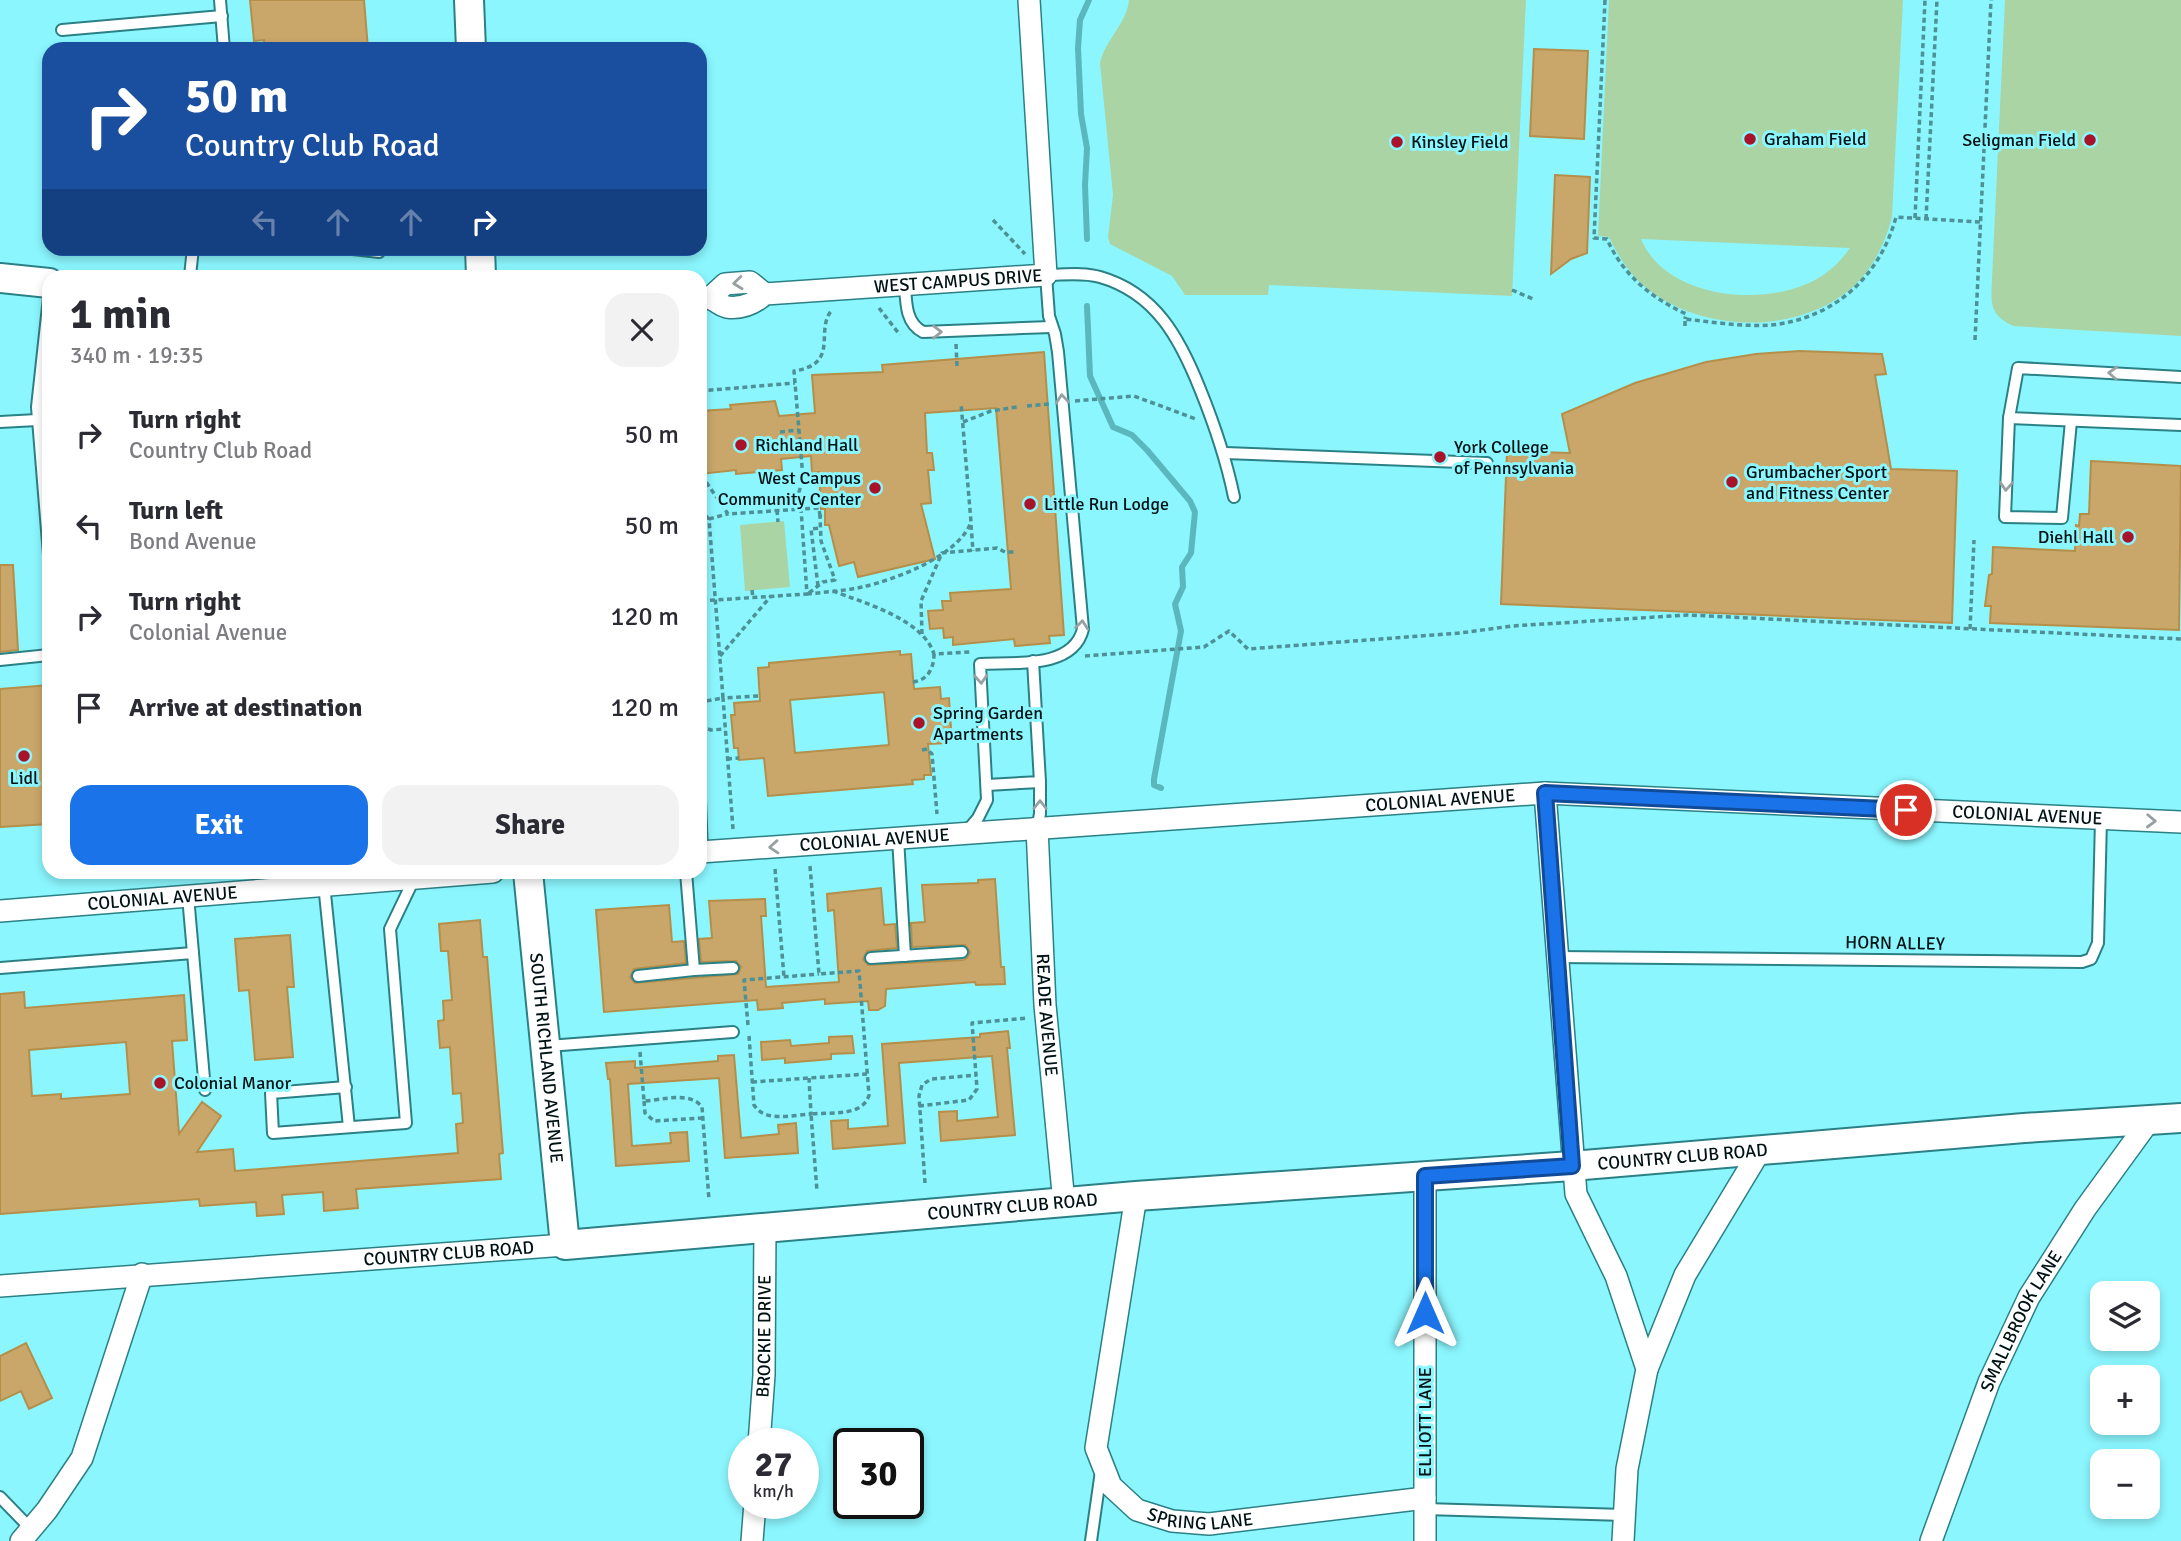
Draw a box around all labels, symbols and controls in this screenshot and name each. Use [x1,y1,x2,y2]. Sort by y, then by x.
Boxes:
text: 50 m [185,66,288,126]
icon: right [70,70,161,161]
text: Country Club Road [185,126,440,165]
place label: Graham Field [1764,128,1866,150]
place label: Seligman Field [1962,129,2076,151]
place label: Kinsley Field [1411,131,1509,153]
marker: Graham Field [1742,131,1758,147]
marker: Seligman Field [2082,132,2098,148]
marker: Kinsley Field [1389,134,1405,150]
icon: left [246,203,284,241]
icon: ahead [319,203,357,241]
icon: ahead [392,203,430,241]
icon: right [465,203,503,241]
street label: WEST CAMPUS DRIVE [873,264,1043,298]
one-way arrow [732,275,743,290]
text: 1 min [70,289,171,340]
button: close [605,293,679,367]
one-way arrow [931,324,942,339]
text: 340 m · 19:35 [70,341,204,370]
one-way arrow [2107,366,2118,381]
one-way arrow [1055,393,1070,405]
text: Turn right [129,404,241,436]
icon: right [70,416,108,454]
text: 50 m [624,419,679,451]
place label: Richland Hall [755,434,858,456]
text: Country Club Road [129,436,312,465]
place label: York College of Pennsylvania [1454,436,1574,479]
marker: Richland Hall [733,437,749,453]
marker: York College of Pennsylvania [1432,449,1448,465]
place label: Grumbacher Sport and Fitness Center [1746,461,1889,504]
place label: West Campus Community Center [718,467,861,510]
marker: Grumbacher Sport and Fitness Center [1724,474,1740,490]
marker: West Campus Community Center [867,480,883,496]
one-way arrow [1999,481,2014,492]
place label: Little Run Lodge [1044,493,1169,515]
text: Turn left [129,495,223,527]
marker: Little Run Lodge [1022,496,1038,512]
icon: left [70,507,108,545]
text: 50 m [624,510,679,542]
place label: Diehl Hall [2038,526,2114,548]
text: Bond Avenue [129,527,257,556]
marker: Diehl Hall [2120,529,2136,545]
text: Turn right [129,586,241,618]
icon: right [70,598,108,636]
text: 120 m [610,601,679,633]
text: Colonial Avenue [129,618,287,647]
one-way arrow [1074,619,1089,630]
one-way arrow [973,674,988,685]
icon: arrive [70,689,108,727]
text: Arrive at destination [129,692,362,724]
text: 120 m [610,692,679,724]
place label: Spring Garden Apartments [933,702,1043,745]
marker: Spring Garden Apartments [911,715,927,731]
marker: Lidl [16,748,32,764]
place label: Lidl [10,767,38,789]
pin [1876,780,1936,840]
street label: COLONIAL AVENUE [1364,784,1516,817]
button: Exit [70,785,368,865]
button: Share [382,785,679,865]
icon: arrive [1887,791,1925,829]
one-way arrow [1032,799,1048,810]
street label: COLONIAL AVENUE [1952,801,2103,829]
one-way arrow [2146,814,2157,829]
street label: COLONIAL AVENUE [799,824,950,856]
one-way arrow [768,839,779,854]
street label: COLONIAL AVENUE [87,881,238,915]
street label: HORN ALLEY [1845,931,1945,955]
street label: SOUTH RICHLAND AVENUE [525,952,568,1164]
street label: READE AVENUE [1032,953,1063,1077]
place label: Colonial Manor [174,1072,291,1094]
marker: Colonial Manor [152,1075,168,1091]
street label: COUNTRY CLUB ROAD [1597,1139,1769,1175]
street label: COUNTRY CLUB ROAD [927,1188,1099,1225]
street label: COUNTRY CLUB ROAD [363,1236,535,1271]
street label: SMALLBROOK LANE [1975,1246,2067,1395]
street label: BROCKIE DRIVE [751,1275,776,1398]
position arrow [1388,1276,1462,1350]
map controls [2090,1281,2160,1519]
button: layers [2090,1281,2160,1351]
button: + [2090,1365,2160,1435]
street label: ELLIOTT LANE [1414,1367,1436,1477]
speed limit sign: 30 [833,1428,924,1519]
text: 27 [755,1443,792,1486]
button: − [2090,1449,2160,1519]
text: km/h [753,1480,794,1502]
street label: SPRING LANE [1144,1503,1254,1535]

